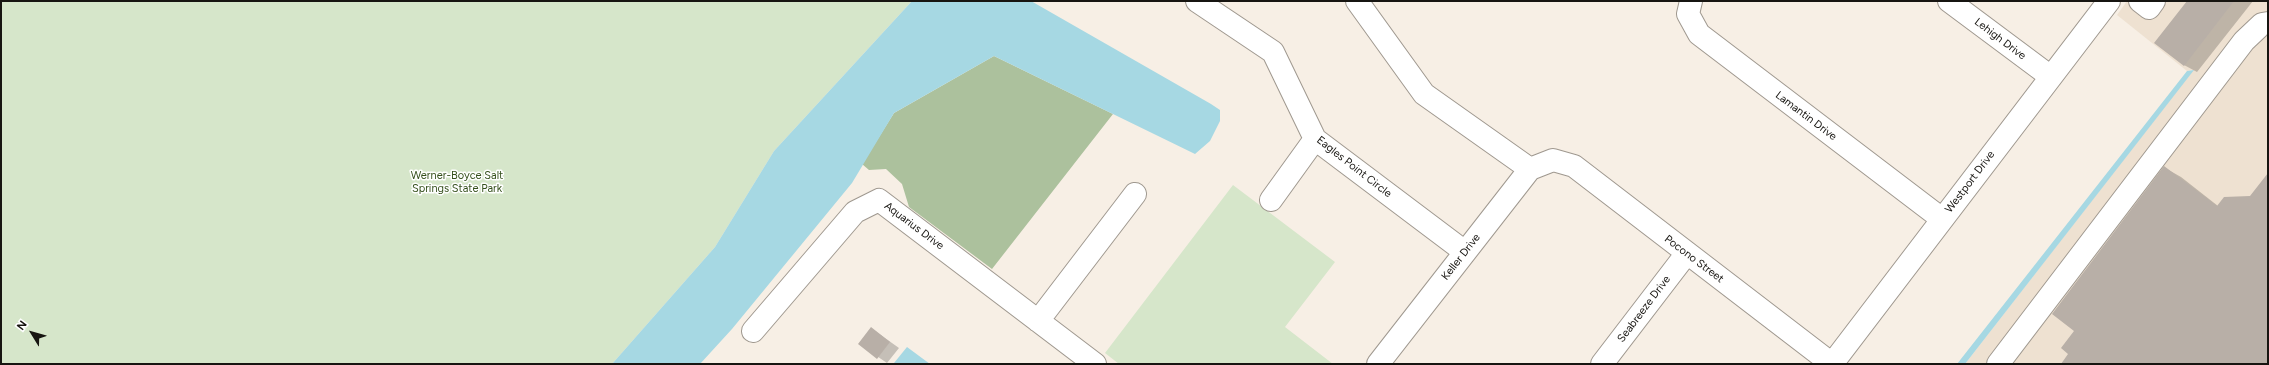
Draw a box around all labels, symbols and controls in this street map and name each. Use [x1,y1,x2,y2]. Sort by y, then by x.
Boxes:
street label: Lehigh Drive [1972,15,2028,63]
street label: Lamantin Drive [1773,89,1839,143]
street label: Eagles Point Circle [1314,134,1394,200]
street label: Westport Drive [1942,148,1998,216]
park label: Werner-Boyce Salt Springs State Park [411,169,503,195]
street label: Aquarius Drive [882,199,946,253]
street label: Keller Drive [1439,231,1483,283]
street label: Pocono Street [1662,232,1726,286]
street label: Seabreeze Drive [1615,273,1673,345]
north arrow [12,313,52,353]
text: N [14,318,30,333]

